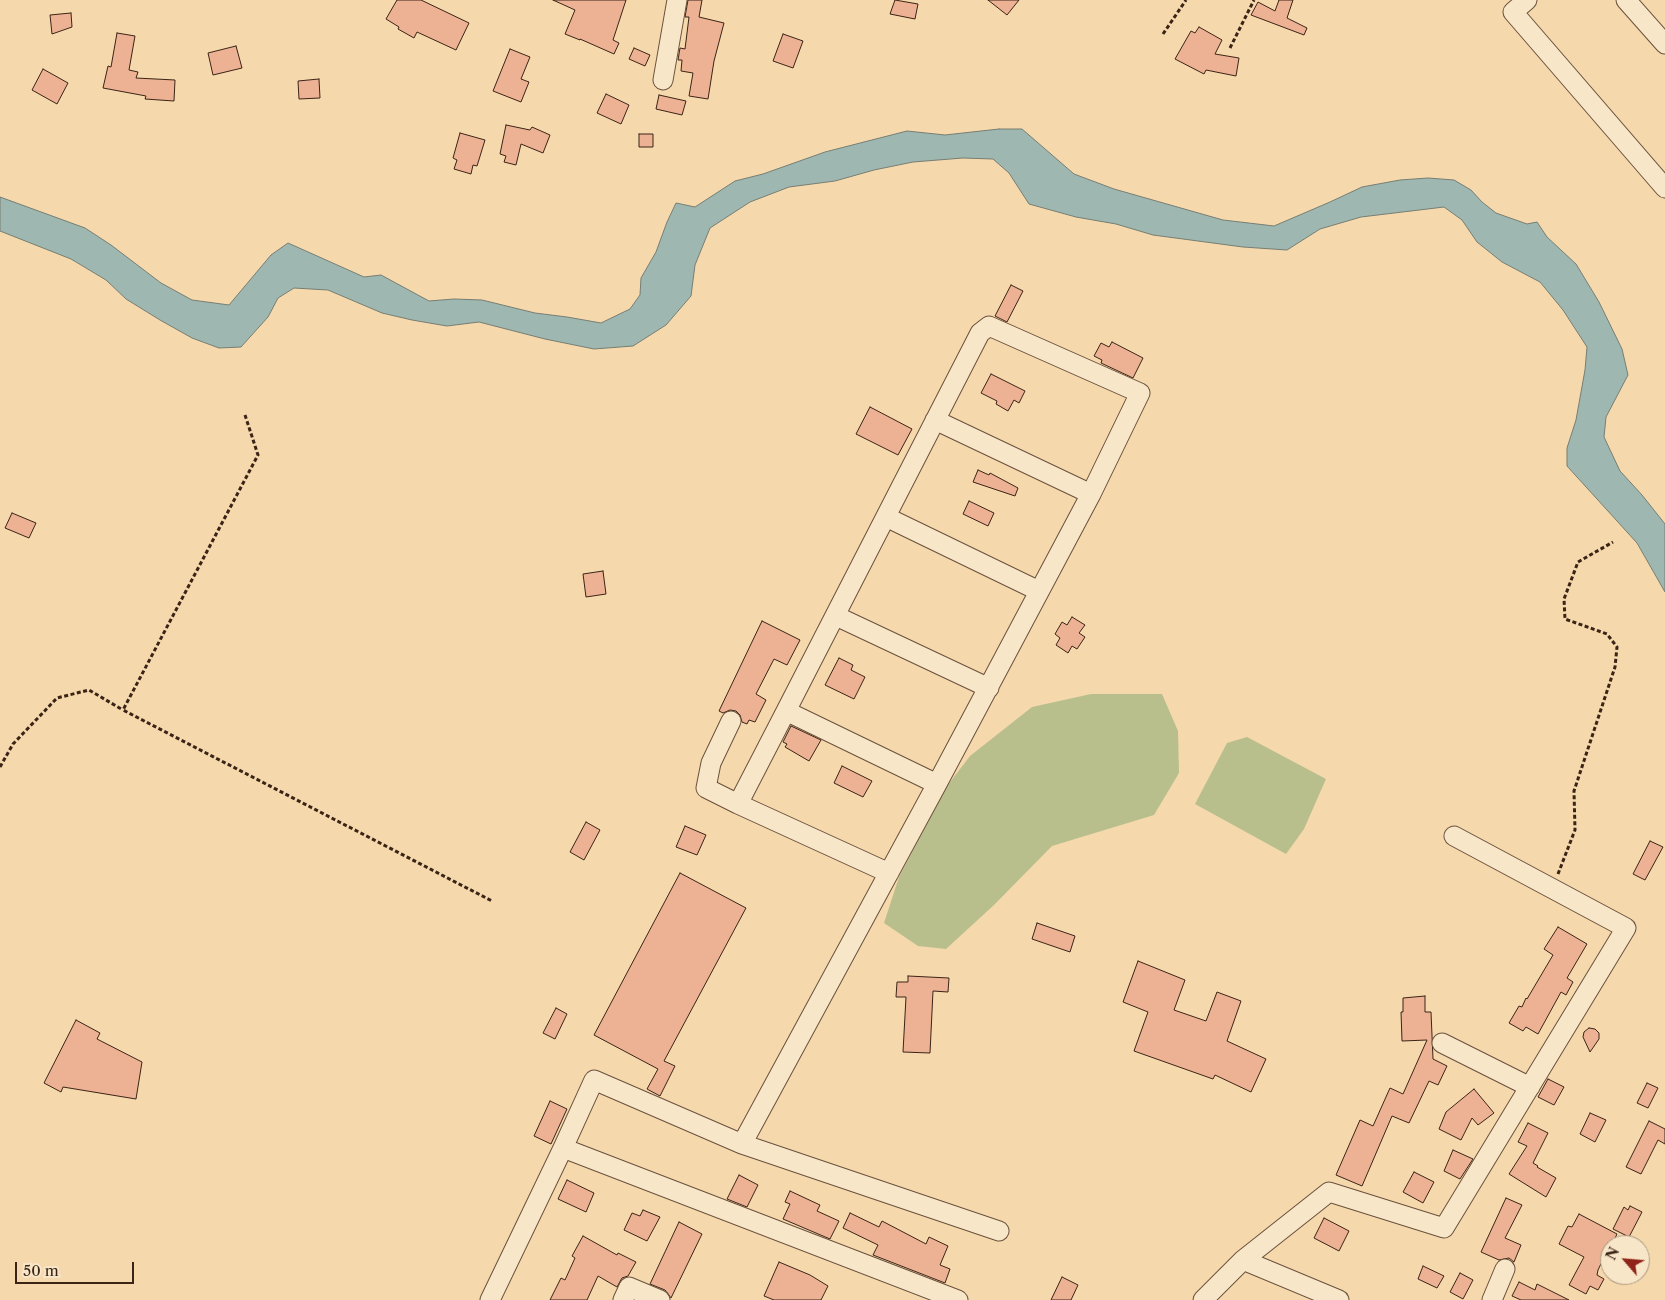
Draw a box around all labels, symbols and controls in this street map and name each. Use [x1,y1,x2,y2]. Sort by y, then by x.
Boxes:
north arrow [1600,1235,1650,1285]
text: N [1602,1244,1623,1263]
scale bar [18,1252,136,1284]
text: 50 m [23,1261,59,1280]

